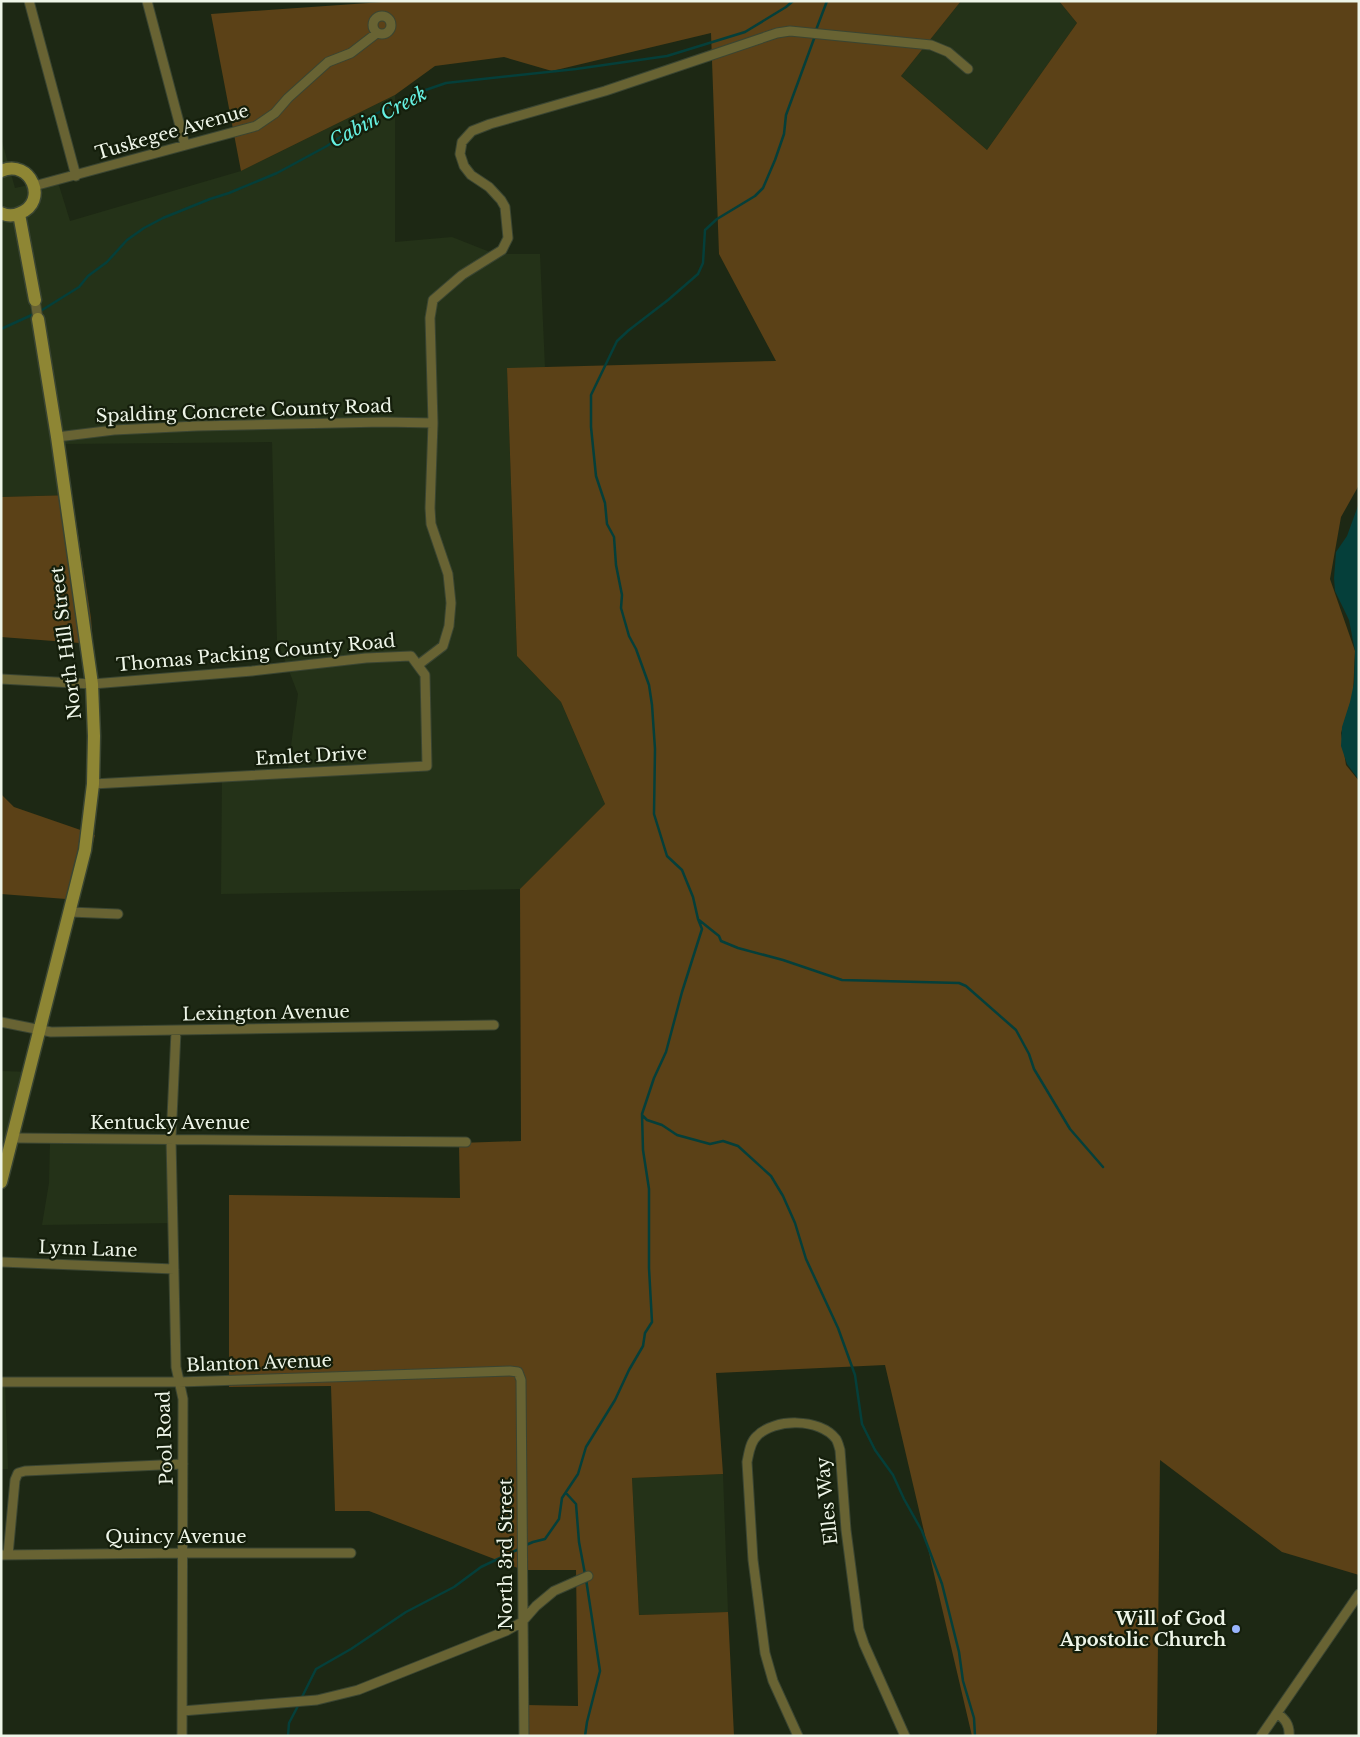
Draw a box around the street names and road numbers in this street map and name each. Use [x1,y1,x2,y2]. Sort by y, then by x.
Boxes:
street label: Tuskegee Avenue [93,100,251,164]
street label: Spalding Concrete County Road [95,395,393,427]
street label: North Hill Street [46,565,86,721]
street label: Thomas Packing County Road [116,630,396,676]
street label: Emlet Drive [255,742,367,770]
street label: Lexington Avenue [182,1001,350,1025]
street label: Kentucky Avenue [90,1112,250,1134]
street label: Lynn Lane [38,1236,138,1262]
street label: Blanton Avenue [186,1349,332,1377]
street label: Pool Road [152,1390,178,1486]
street label: Elles Way [811,1455,843,1546]
street label: North 3rd Street [495,1478,517,1630]
street label: Quincy Avenue [105,1526,247,1548]

